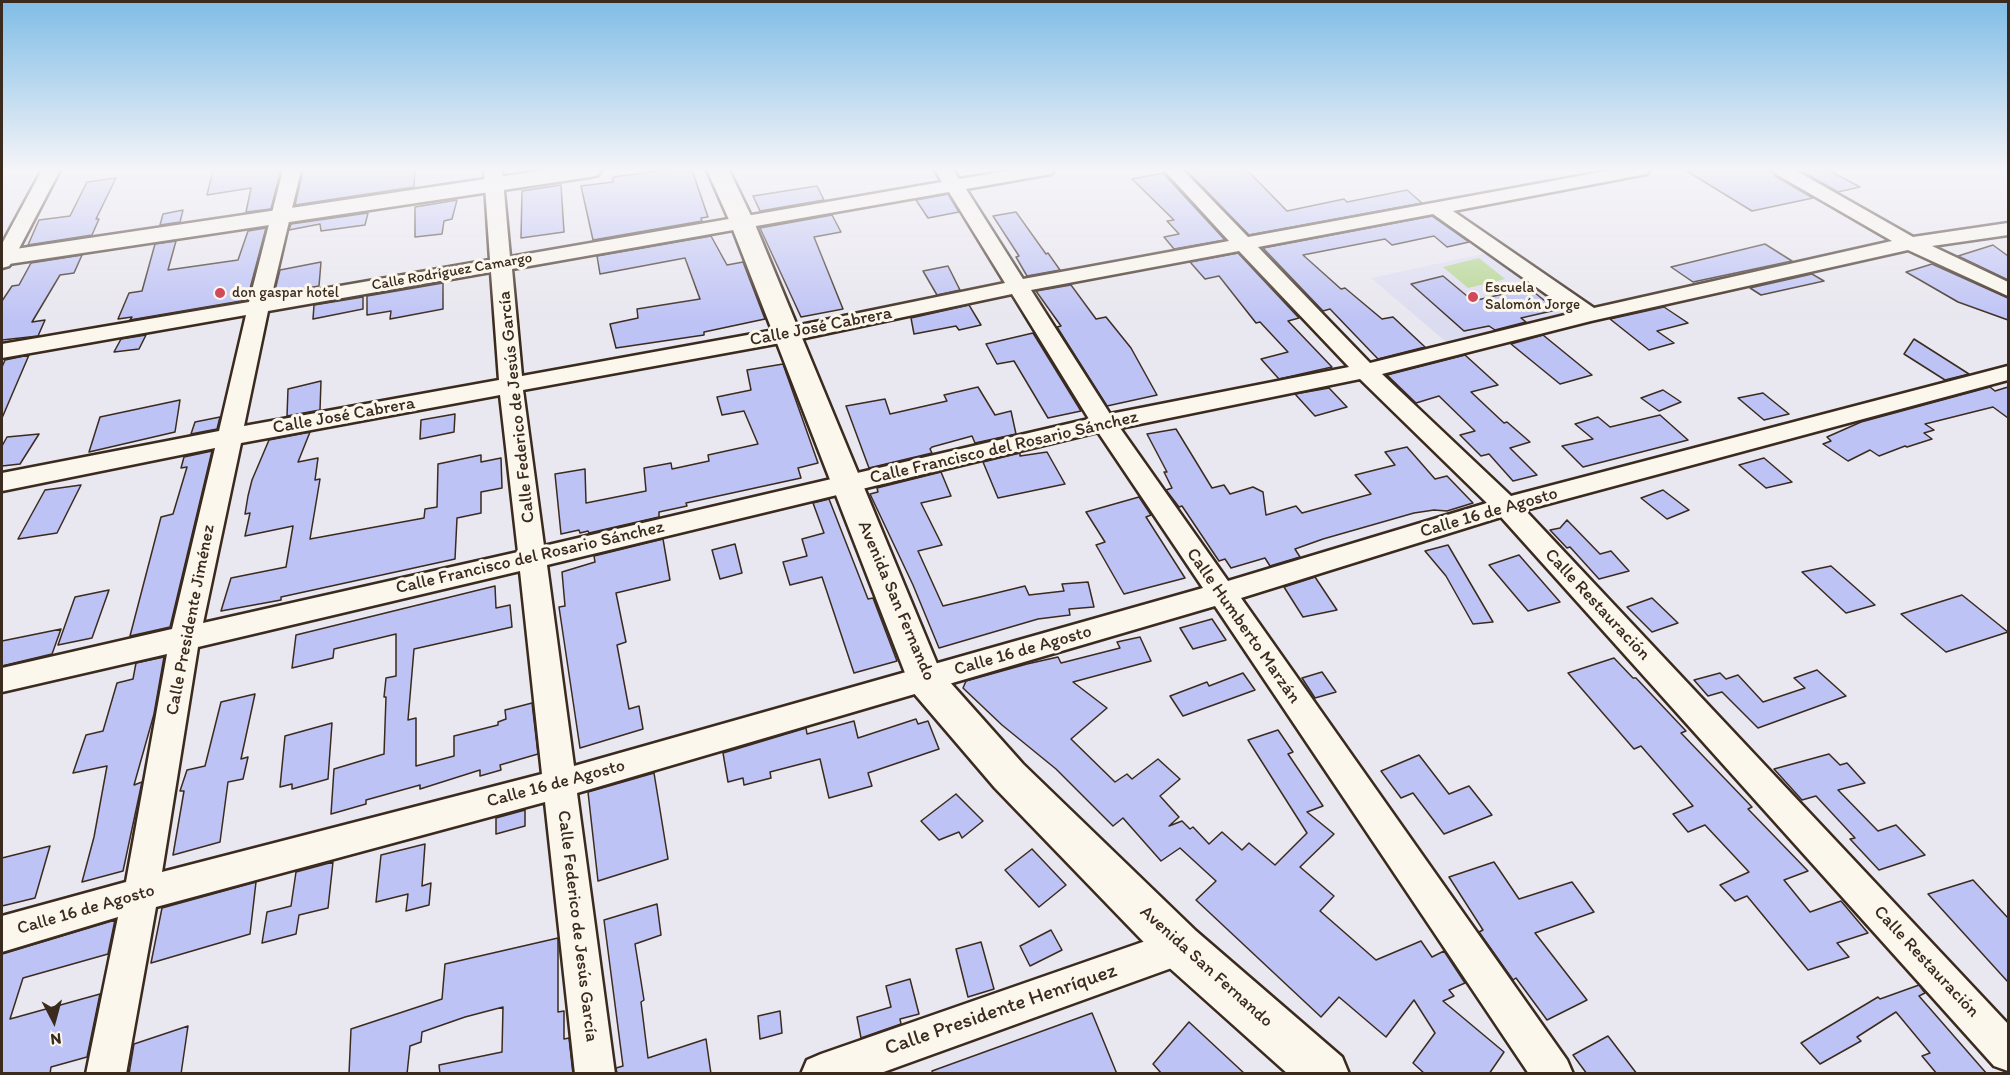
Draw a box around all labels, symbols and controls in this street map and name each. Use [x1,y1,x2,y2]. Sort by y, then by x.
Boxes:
street label: Calle Rodríguez Camargo [370,249,534,295]
place label: Escuela Salomón Jorge [1485,279,1580,314]
place label: don gaspar hotel [232,284,339,302]
marker: don gaspar hotel [213,286,227,300]
street label: Calle Federico de Jesús García [494,290,540,524]
marker: Escuela Salomón Jorge [1466,290,1480,304]
street label: Calle José Cabrera [748,303,894,351]
street label: Calle José Cabrera [271,393,417,439]
street label: Calle Francisco del Rosario Sánchez [868,407,1140,489]
street label: Calle 16 de Agosto [1418,483,1560,543]
street label: Calle Francisco del Rosario Sánchez [394,517,666,599]
street label: Avenida San Fernando [853,518,939,684]
street label: Calle Presidente Jiménez [162,523,220,717]
street label: Calle Humberto Marzán [1181,544,1305,708]
street label: Calle Restauración [1540,545,1654,665]
street label: Calle 16 de Agosto [952,621,1094,681]
street label: Calle 16 de Agosto [485,755,627,813]
street label: Calle Federico de Jesús García [552,809,602,1043]
street label: Calle 16 de Agosto [15,880,157,940]
street label: Avenida San Fernando [1135,902,1277,1032]
street label: Calle Restauración [1869,902,1983,1022]
street label: Calle Presidente Henríquez [882,958,1120,1062]
north arrow [24,991,84,1051]
text: N [50,1029,62,1049]

